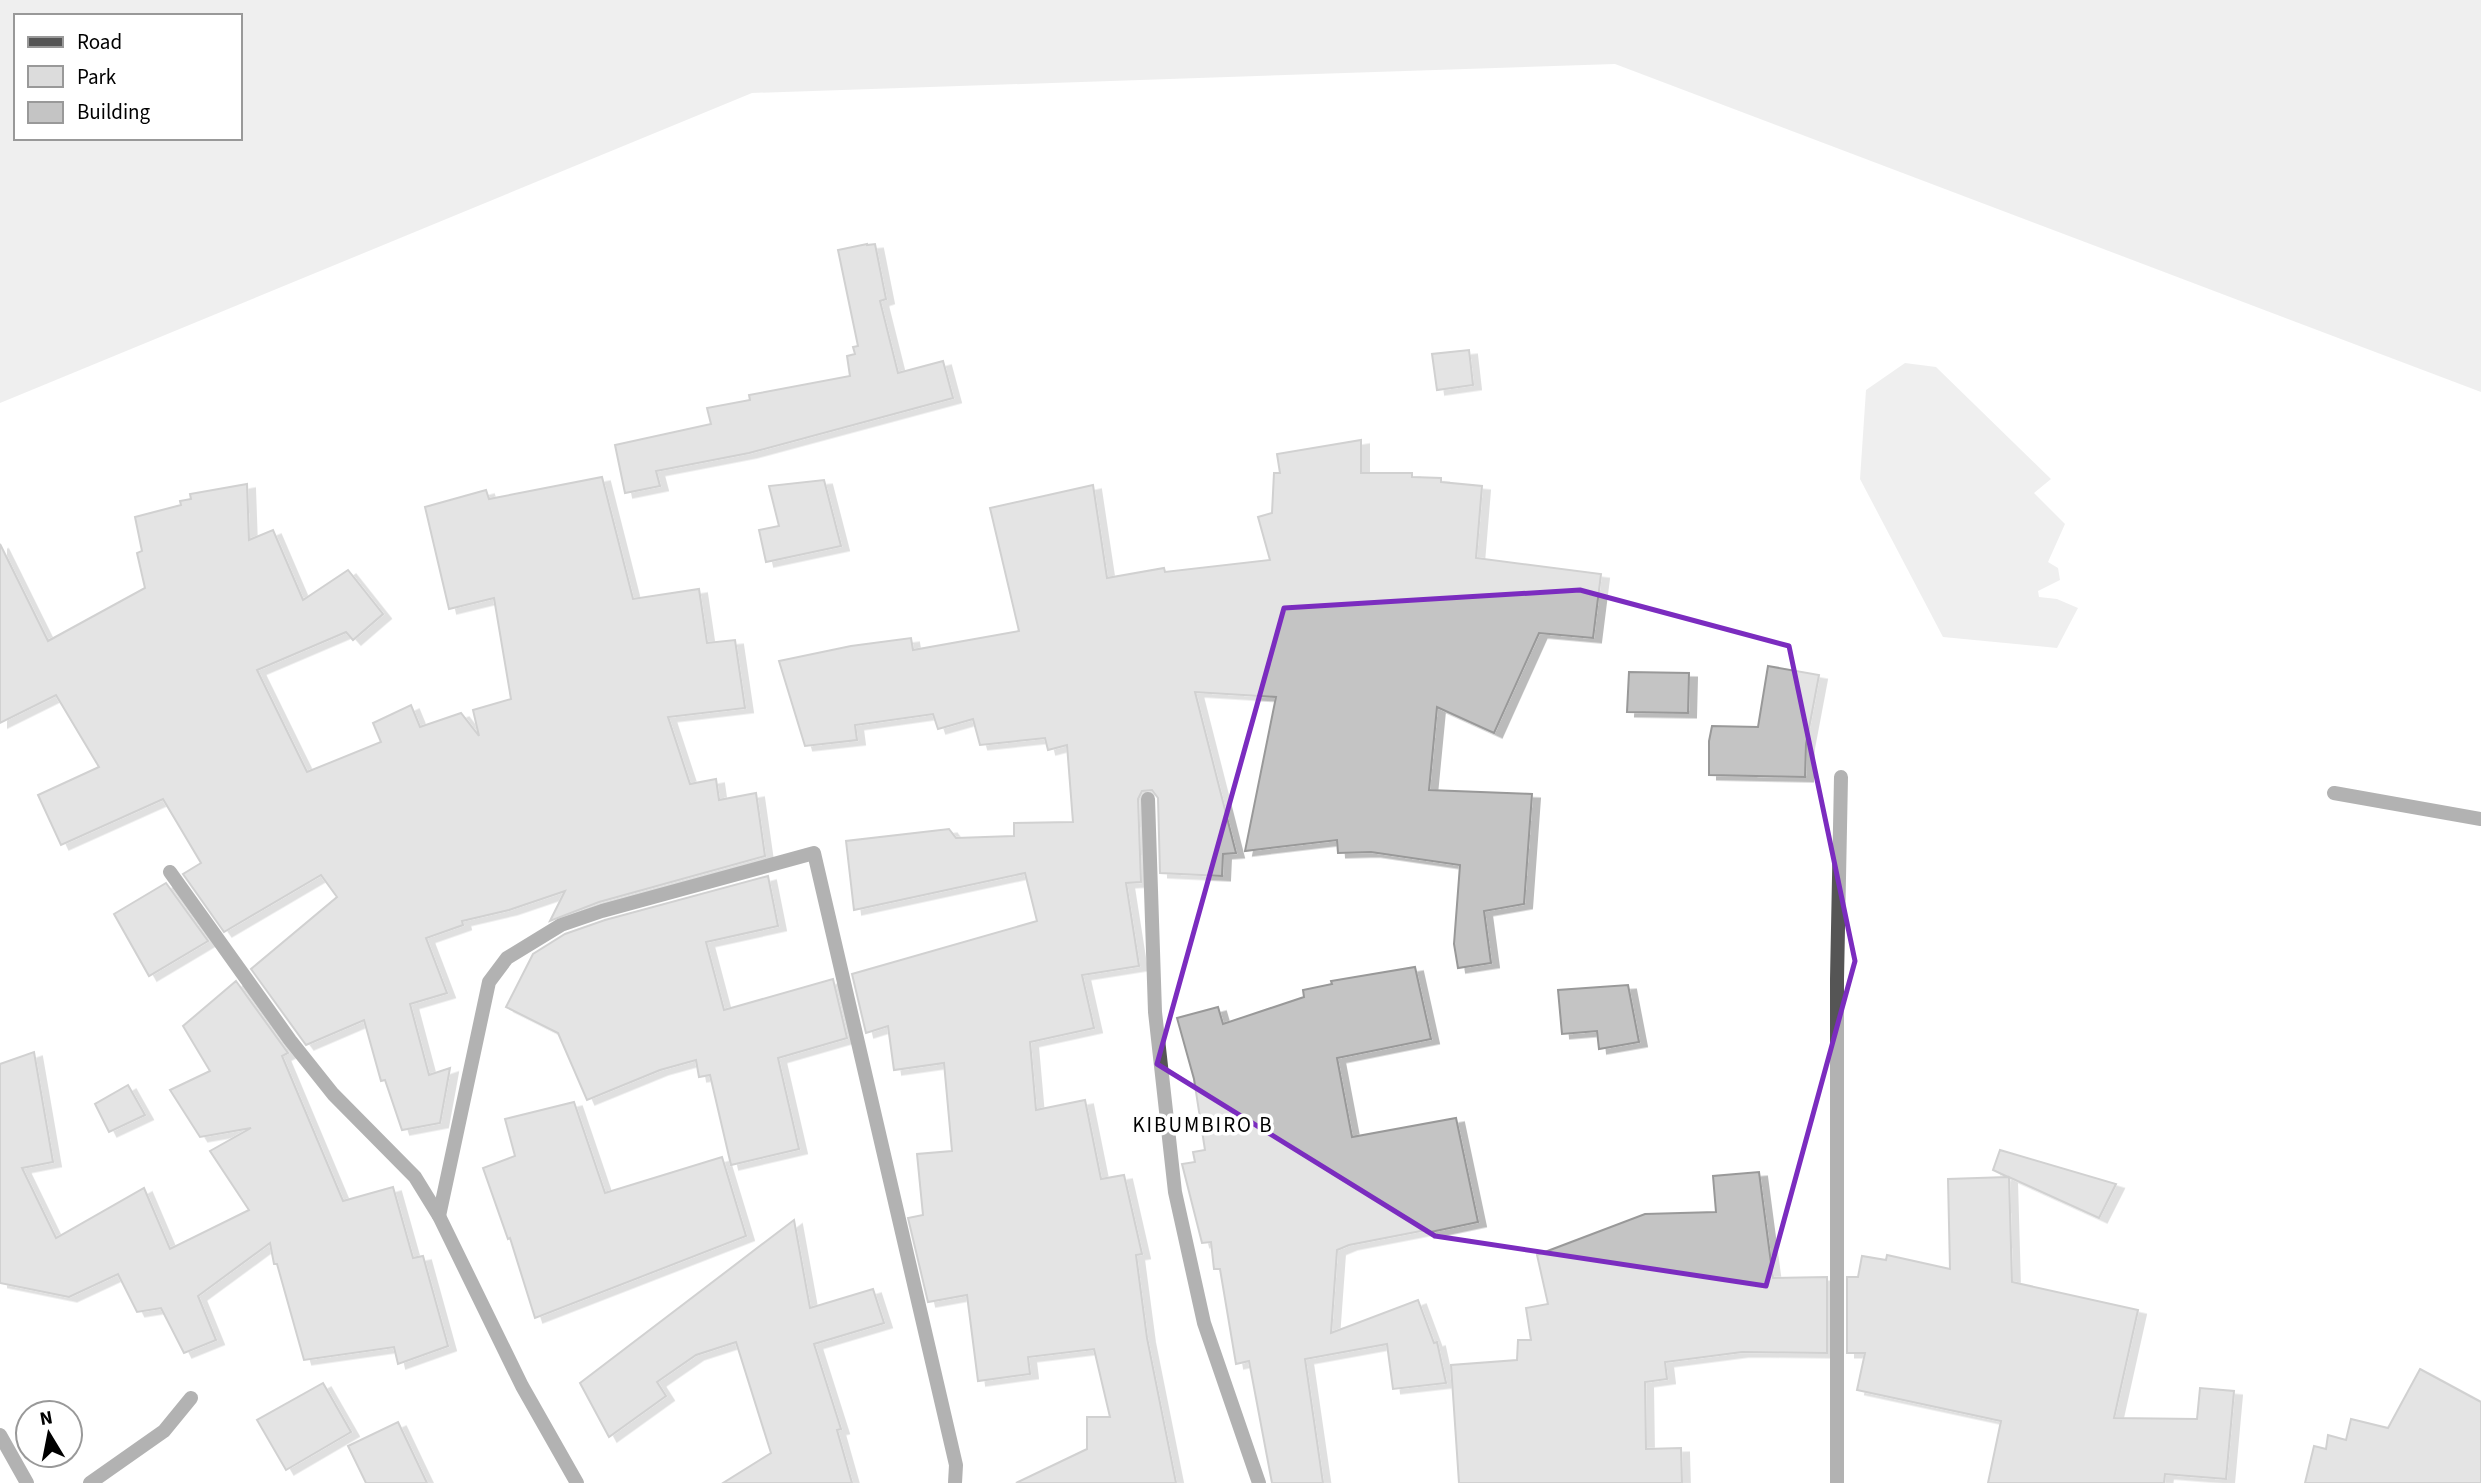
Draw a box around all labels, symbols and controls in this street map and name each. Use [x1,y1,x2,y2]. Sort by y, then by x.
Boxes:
legend [14,14,242,140]
text: Road [77,27,122,57]
text: Park [77,62,117,92]
text: Building [77,97,151,127]
district label: KIBUMBIRO B [1132,1110,1274,1140]
north arrow [14,1399,84,1469]
text: N [38,1404,55,1433]

